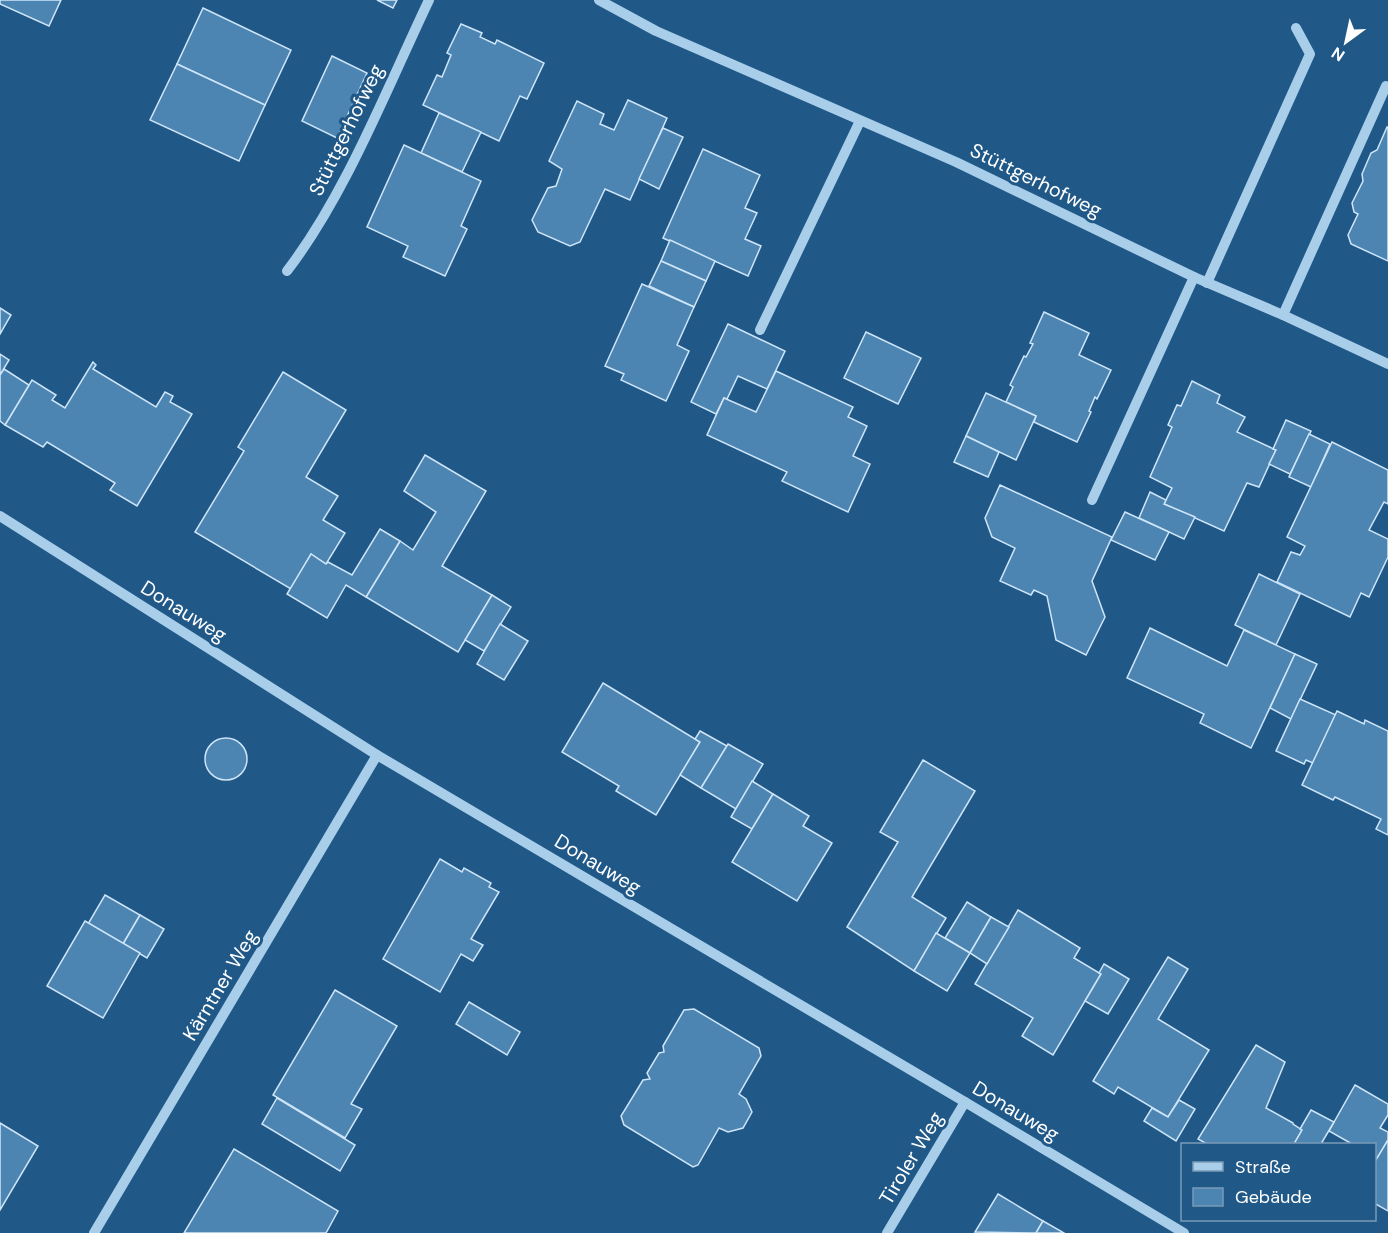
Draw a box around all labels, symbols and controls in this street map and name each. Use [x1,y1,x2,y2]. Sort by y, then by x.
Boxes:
north arrow [1316,12,1376,72]
text: N [1327,42,1349,66]
street label: Stüttgerhofweg [303,60,389,200]
street label: Stüttgerhofweg [966,137,1106,223]
street label: Donauweg [136,574,232,648]
street label: Donauweg [550,828,646,900]
street label: Kärntner Weg [177,925,263,1045]
street label: Donauweg [968,1075,1064,1147]
street label: Tiroler Weg [873,1107,949,1209]
legend [1181,1143,1376,1221]
text: Straße [1235,1155,1291,1179]
text: Gebäude [1235,1185,1312,1209]

